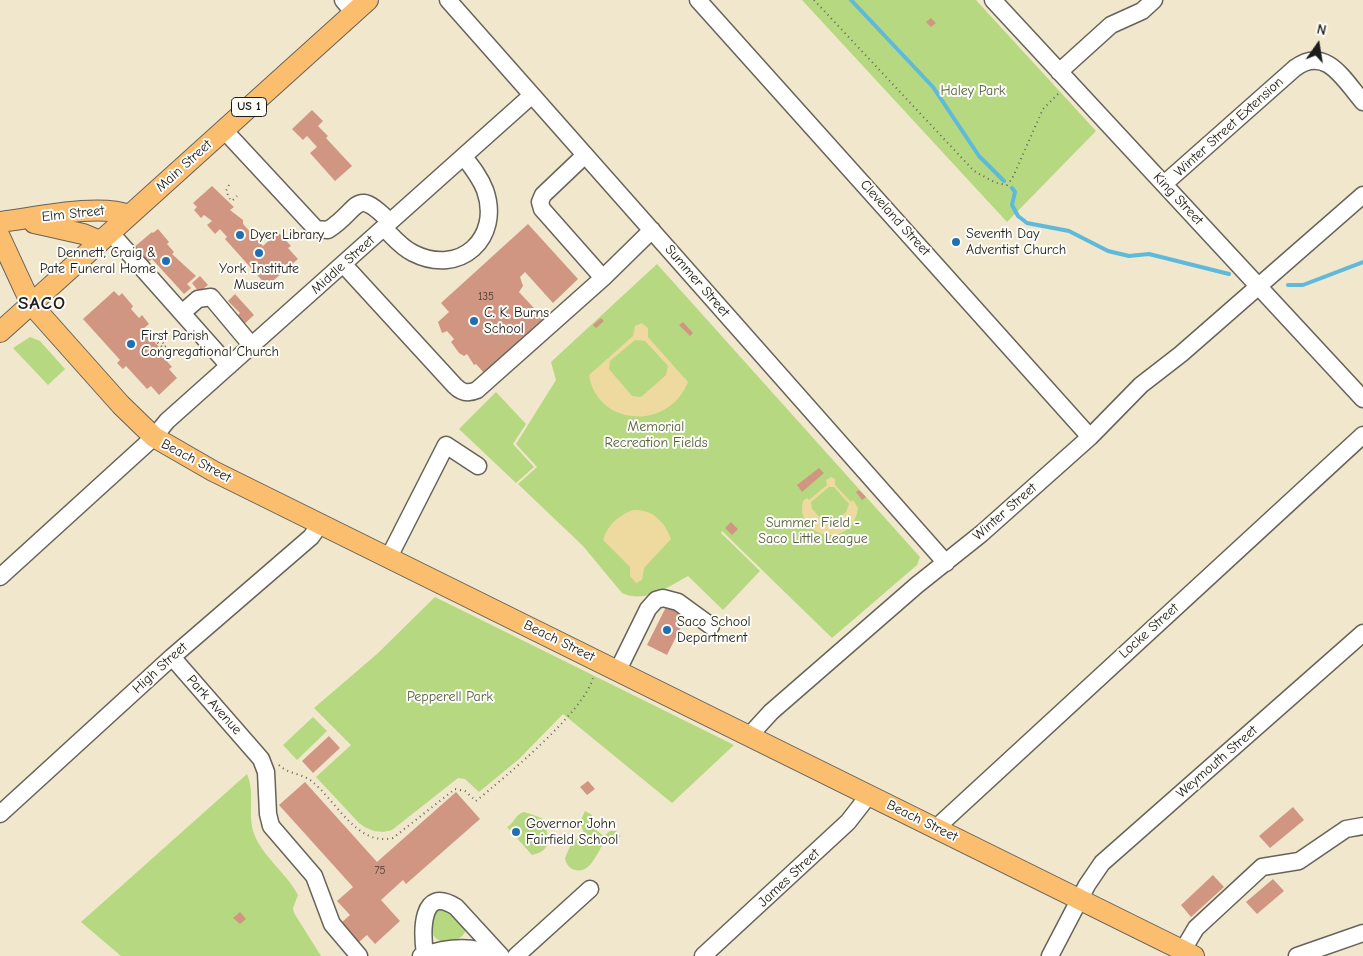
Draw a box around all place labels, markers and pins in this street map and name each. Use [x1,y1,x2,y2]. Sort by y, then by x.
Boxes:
place label: Seventh Day Adventist Church [966,226,1066,258]
place label: Dyer Library [250,227,324,243]
marker: Dyer Library [234,229,246,241]
marker: Seventh Day Adventist Church [950,236,962,248]
place label: Dennett, Craig & Pate Funeral Home [40,245,156,278]
marker: York Institute Museum [253,247,265,259]
marker: Dennett, Craig & Pate Funeral Home [160,255,172,267]
place label: York Institute Museum [219,261,299,294]
place label: C. K. Burns School [484,305,549,338]
marker: C. K. Burns School [468,315,480,327]
place label: First Parish Congregational Church [141,328,279,361]
marker: First Parish Congregational Church [125,338,137,350]
place label: Saco School Department [677,614,751,646]
marker: Saco School Department [661,624,673,636]
place label: Governor John Fairfield School [526,816,618,849]
marker: Governor John Fairfield School [510,826,522,838]

